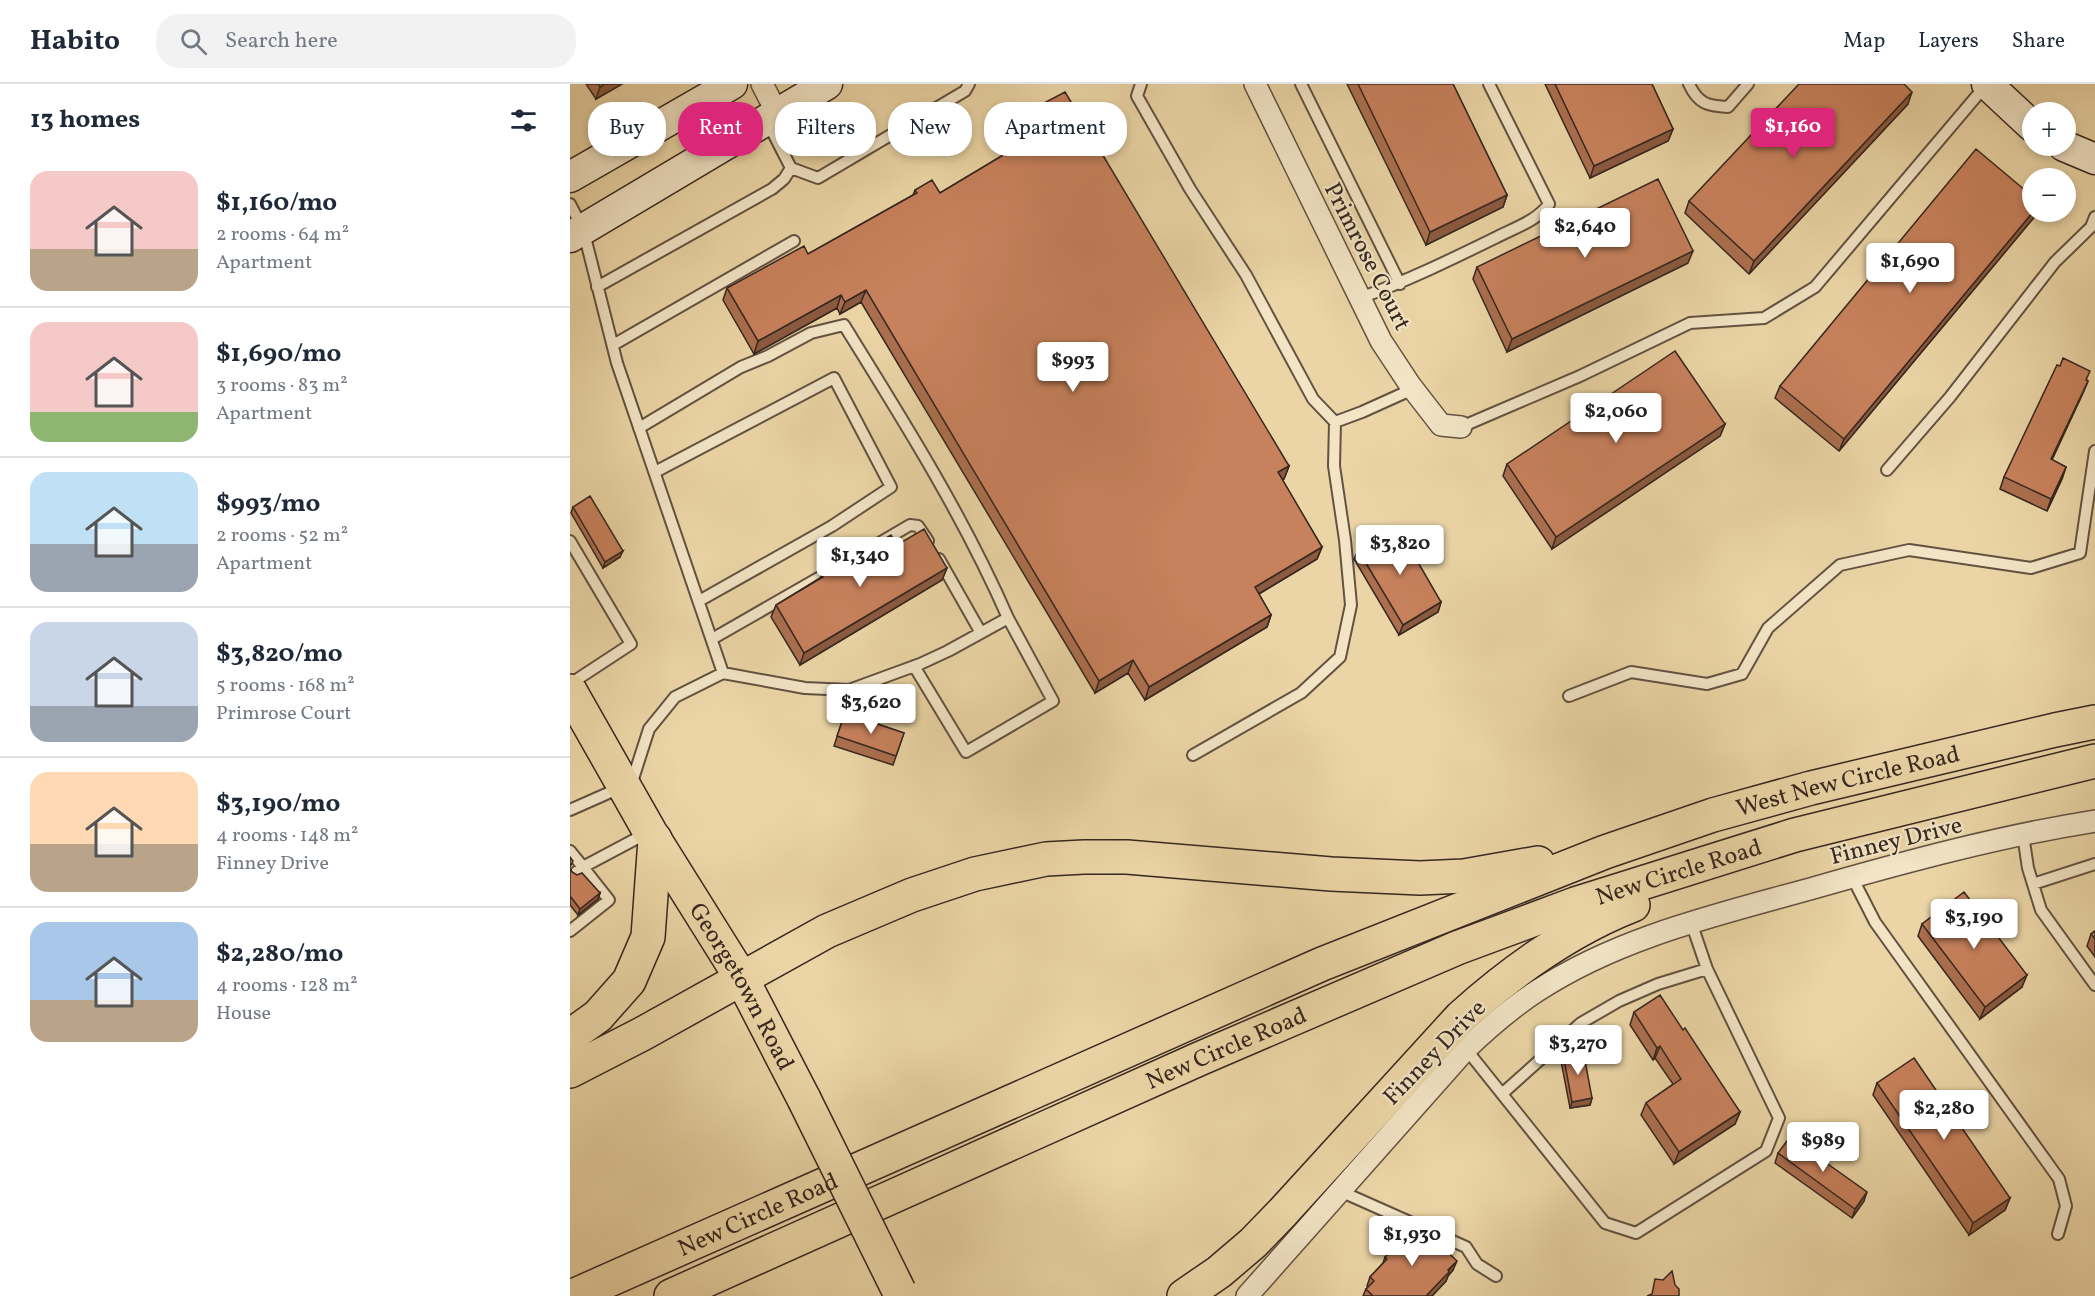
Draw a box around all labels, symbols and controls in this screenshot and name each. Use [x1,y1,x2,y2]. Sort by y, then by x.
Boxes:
search box [156,14,576,68]
text: Habito [30,22,120,61]
icon: search [177,25,210,58]
text: Search here [225,26,338,57]
text: Map [1843,27,1885,56]
text: Layers [1918,27,1979,56]
text: Share [2012,27,2065,56]
text: 13 homes [30,102,140,138]
chip: Buy [588,102,666,156]
chip: Rent [678,102,763,156]
chip: Filters [775,102,876,156]
chip: New [888,102,972,156]
chip: Apartment [984,102,1127,156]
map controls [2022,102,2076,222]
button: + [2022,102,2076,156]
icon: filters [507,104,540,137]
pin: $1,160 [1744,108,1842,159]
text: $1,160 [1765,113,1821,141]
button: − [2022,168,2076,222]
street label: Primrose Court [1314,177,1418,337]
text: $1,160/mo [216,185,337,221]
icon: home [78,195,150,267]
pin: $2,640 [1536,208,1634,259]
text: $2,640 [1554,213,1616,241]
text: 2 rooms · 64 m² [216,221,349,249]
pin: $1,690 [1861,243,1959,294]
text: $1,690 [1880,248,1940,276]
text: Apartment [216,249,312,277]
text: $1,690/mo [216,336,341,372]
pin: $993 [1037,342,1109,393]
icon: home [78,346,150,418]
text: $993 [1051,347,1095,375]
text: 3 rooms · 83 m² [216,372,348,400]
pin: $2,060 [1567,393,1665,444]
text: $2,060 [1584,398,1648,426]
text: Apartment [216,400,312,428]
text: $993/mo [216,486,320,522]
icon: home [78,496,150,568]
text: 2 rooms · 52 m² [216,522,348,550]
pin: $3,820 [1351,525,1449,576]
text: $3,820 [1370,530,1430,558]
pin: $1,340 [811,537,909,588]
text: $1,340 [831,542,889,570]
text: Apartment [216,550,312,578]
text: $3,820/mo [216,636,343,672]
icon: home [78,646,150,718]
text: 5 rooms · 168 m² [216,672,355,700]
pin: $3,620 [822,684,920,735]
text: $3,620 [841,689,901,717]
text: Primrose Court [216,700,351,728]
street label: West New Circle Road [1733,738,1964,827]
text: $3,190/mo [216,786,340,822]
icon: home [78,796,150,868]
street label: Finney Drive [1827,809,1966,875]
text: 4 rooms · 148 m² [216,822,358,850]
street label: New Circle Road [1592,831,1766,915]
text: Finney Drive [216,850,329,878]
street label: Georgetown Road [679,897,801,1077]
pin: $3,190 [1925,899,2023,950]
text: $3,190 [1945,904,2003,932]
text: $2,280/mo [216,936,343,972]
icon: home [78,946,150,1018]
text: 4 rooms · 128 m² [216,972,358,1000]
street label: Finney Drive [1376,993,1495,1114]
text: House [216,1000,271,1028]
street label: New Circle Road [1141,1000,1313,1100]
pin: $3,270 [1529,1025,1627,1076]
text: $3,270 [1549,1030,1607,1058]
pin: $2,280 [1895,1090,1993,1141]
text: $2,280 [1914,1095,1974,1123]
pin: $989 [1787,1122,1859,1173]
text: $989 [1801,1127,1845,1155]
street label: New Circle Road [673,1166,844,1266]
pin: $1,930 [1363,1216,1461,1267]
text: $1,930 [1383,1221,1441,1249]

